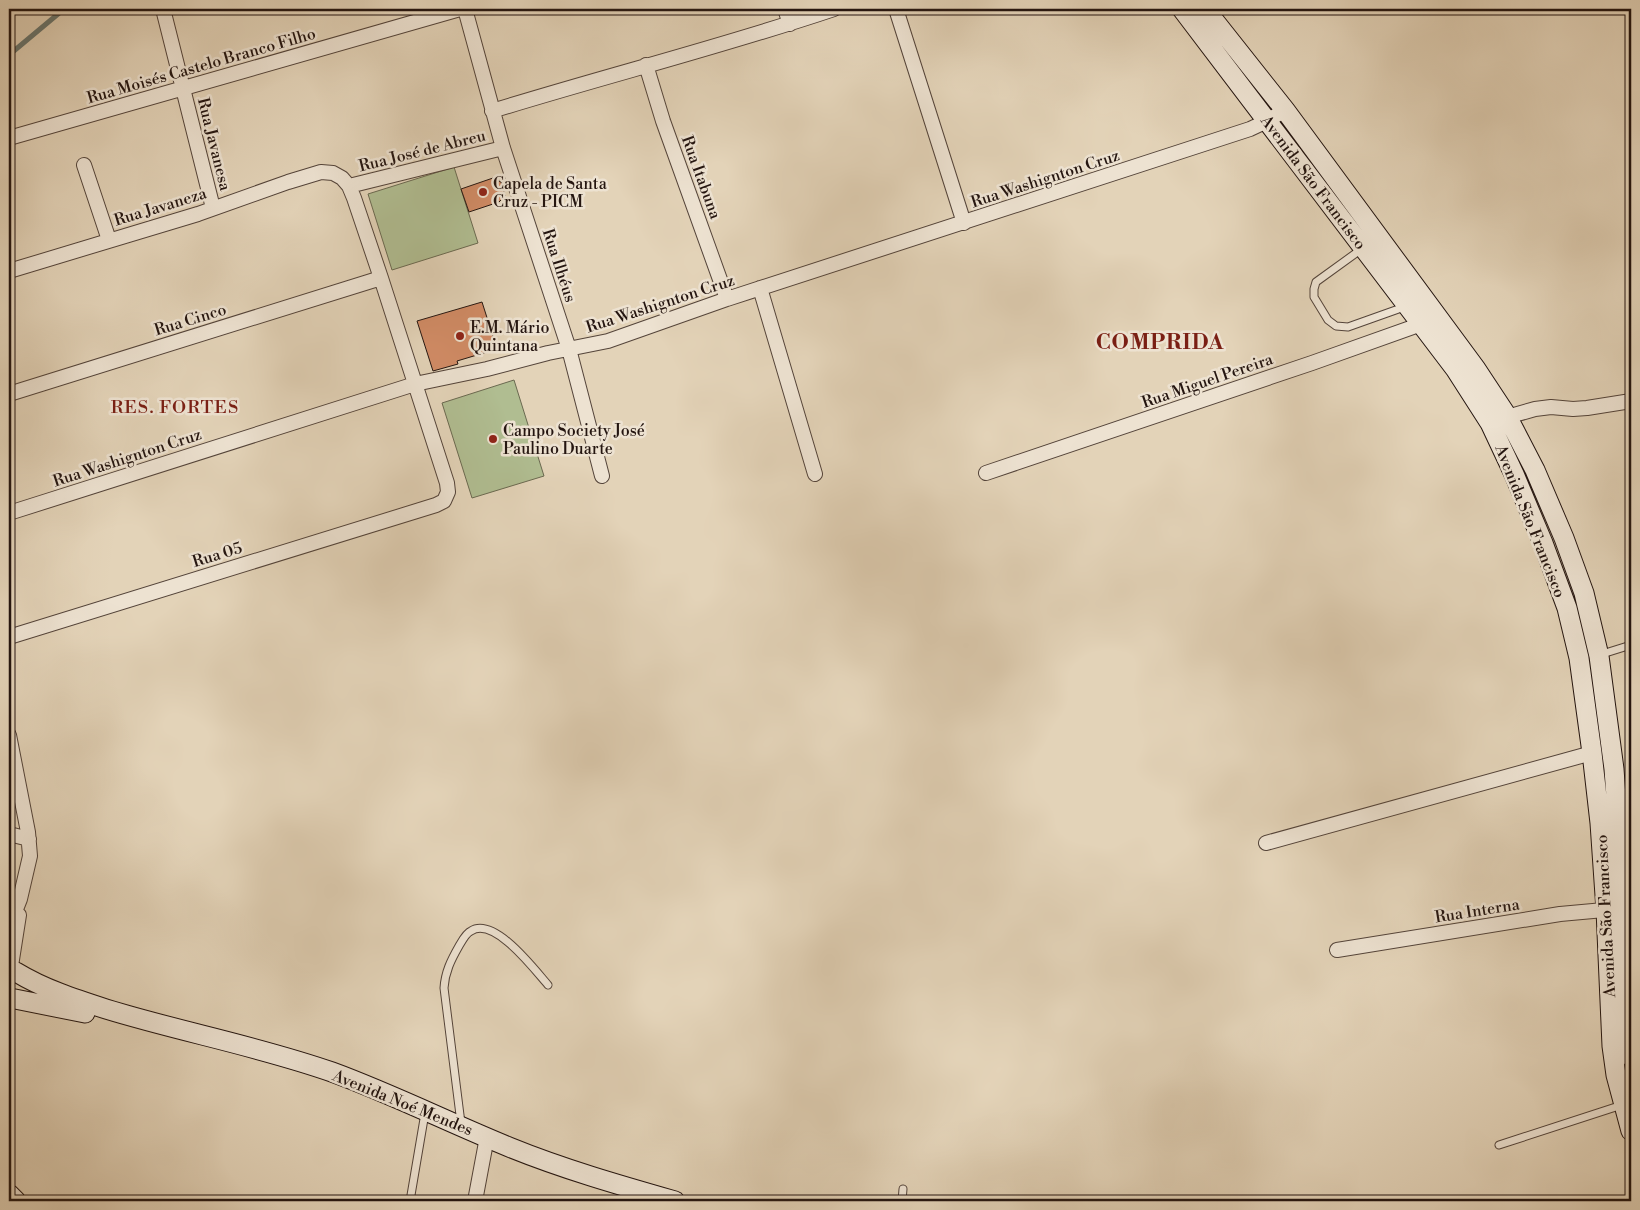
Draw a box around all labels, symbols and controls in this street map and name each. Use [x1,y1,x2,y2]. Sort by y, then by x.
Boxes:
street label: Rua Moisés Castelo Branco Filho [85,24,318,108]
street label: Rua Javanesa [193,96,235,194]
street label: Avenida São Francisco [1256,111,1370,254]
street label: Rua José de Abreu [357,126,488,176]
street label: Rua Itabuna [677,133,726,223]
street label: Rua Washignton Cruz [968,145,1122,212]
place label: Capela de Santa Cruz - PICM [493,174,608,212]
street label: Rua Javaneza [112,183,210,231]
marker: Capela de Santa Cruz - PICM [477,186,489,198]
street label: Rua Ilhéus [538,226,580,305]
street label: Rua Washignton Cruz [583,270,737,337]
street label: Rua Cinco [152,300,229,340]
place label: E.M. Mário Quintana [470,318,549,356]
marker: E.M. Mário Quintana [454,330,466,342]
district label: COMPRIDA [1096,330,1224,356]
street label: Rua Miguel Pereira [1139,349,1276,413]
district label: RES. FORTES [111,396,239,419]
place label: Campo Society José Paulino Duarte [503,421,645,459]
street label: Rua Washignton Cruz [50,424,204,491]
marker: Campo Society José Paulino Duarte [487,433,499,445]
street label: Avenida São Francisco [1490,441,1570,601]
street label: Rua 05 [190,538,245,572]
street label: Avenida São Francisco [1592,834,1620,999]
street label: Rua Interna [1433,894,1522,928]
street label: Avenida Noé Mendes [329,1065,476,1140]

